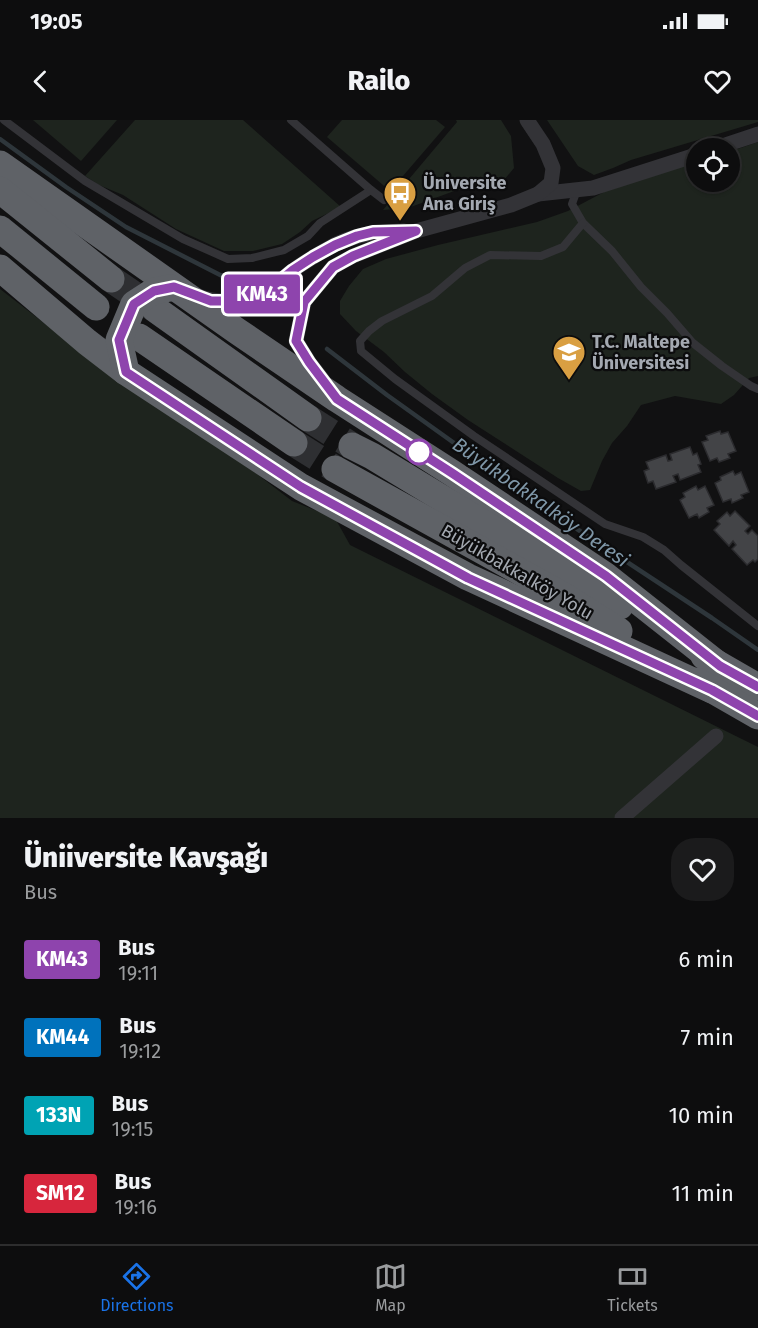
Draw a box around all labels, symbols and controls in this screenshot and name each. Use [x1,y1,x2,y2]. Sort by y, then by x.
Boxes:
text: 19:05 [30,8,82,35]
icon: back [24,65,57,98]
text: Railo [348,65,410,97]
icon: heart [701,65,734,98]
map controls [686,138,740,192]
button: locate [686,138,740,192]
place label: Üniversite Ana Giriş [422,172,507,215]
bus stop icon: Üniversite Ana Giriş [382,175,418,222]
line badge: KM43 [220,274,304,314]
text: KM43 [236,281,288,307]
place label: T.C. Maltepe Üniversitesi [592,331,690,374]
school or university icon: T.C. Maltepe Üniversitesi [551,334,587,381]
water label: Büyükbakkalköy Deresi [448,432,634,572]
unlabelled marker [406,439,432,465]
street label: Büyükbakkalköy Yolu [437,520,597,624]
button: heart [671,838,734,901]
text: Üniiversite Kavşağı [24,841,268,874]
text: Bus [24,880,57,904]
text: Bus [118,934,155,961]
text: KM43 [36,946,88,972]
text: 6 min [678,946,734,973]
text: 19:11 [118,961,158,985]
text: Bus [119,1012,156,1039]
text: KM44 [36,1024,89,1050]
text: 7 min [680,1024,734,1051]
text: 19:12 [119,1039,161,1063]
text: Bus [112,1090,148,1117]
text: 133N [36,1102,82,1128]
text: 10 min [668,1102,734,1129]
text: 19:15 [112,1117,153,1141]
text: Bus [115,1168,151,1195]
text: SM12 [36,1180,85,1206]
text: 11 min [671,1180,734,1207]
text: 19:16 [115,1195,157,1219]
tab: Directions [100,1260,174,1315]
tab: Map [374,1260,407,1315]
tab: Tickets [607,1260,658,1315]

